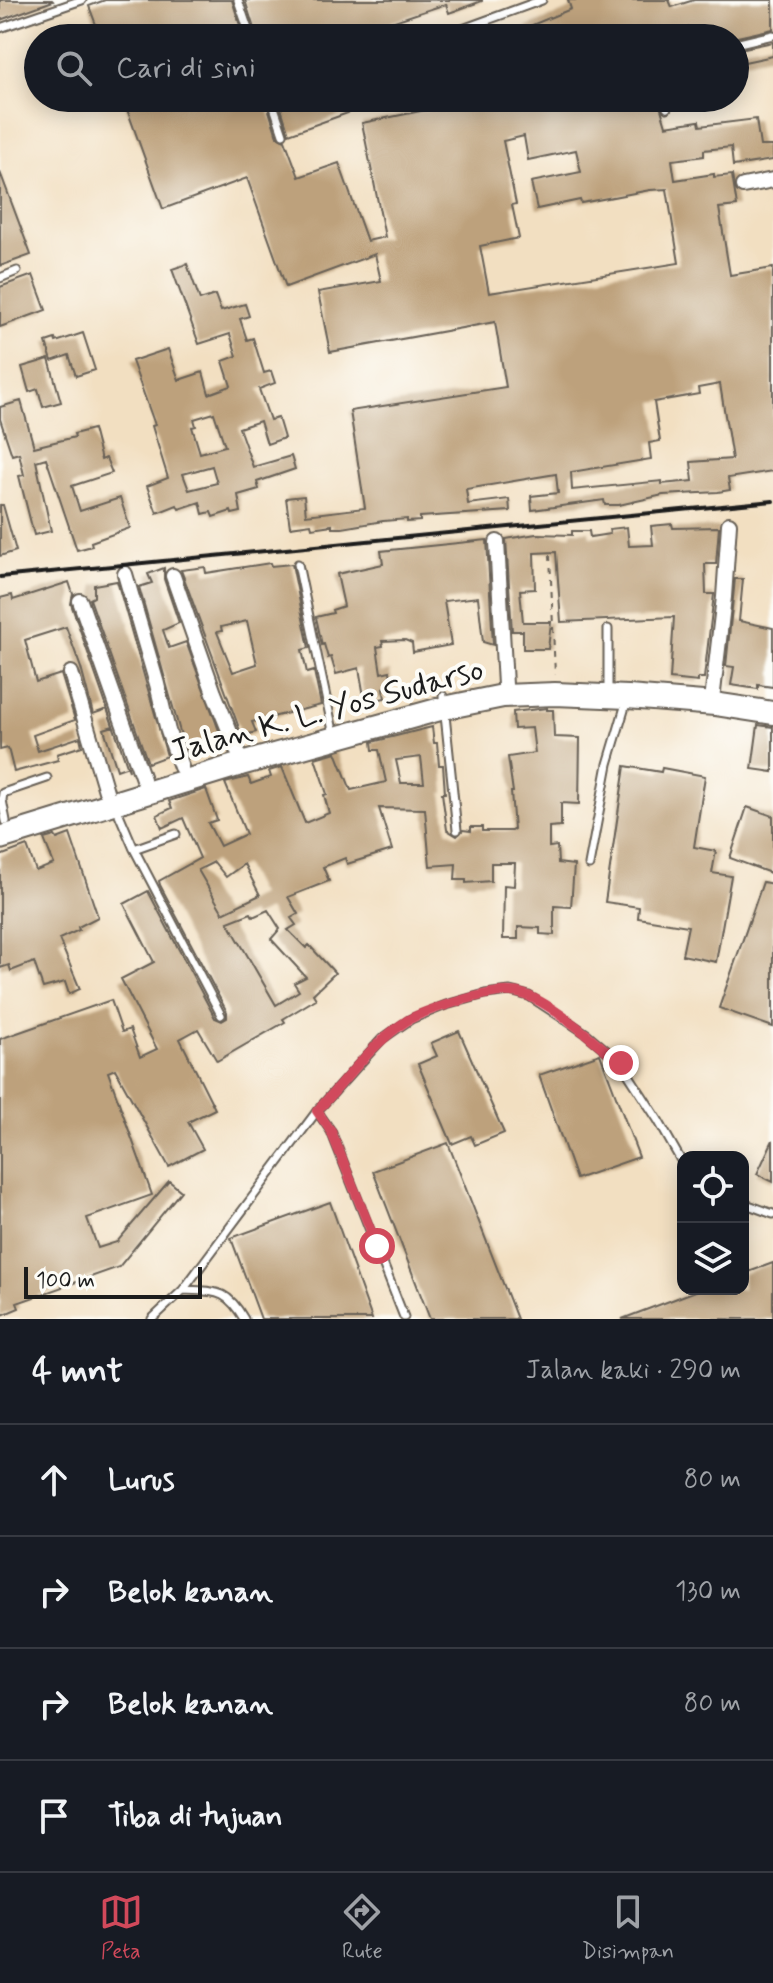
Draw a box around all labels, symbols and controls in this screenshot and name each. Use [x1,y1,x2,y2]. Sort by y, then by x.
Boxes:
search box [24,24,749,112]
icon: search [52,46,96,90]
text: Cari di sini [116,49,256,88]
street label: Jalan K. L. Yos Sudarso [166,649,488,773]
route end [603,1045,639,1081]
map controls [677,1151,749,1295]
button: locate [677,1151,749,1223]
button: layers [677,1223,749,1295]
route start [359,1228,395,1264]
scale bar [24,1263,202,1299]
text: 100 m [36,1267,95,1295]
text: 4 mnt [32,1349,123,1394]
text: Jalan kaki · 290 m [525,1354,741,1388]
icon: ahead [32,1458,76,1502]
text: Lurus [108,1461,175,1500]
text: 80 m [684,1463,741,1497]
icon: right [32,1570,76,1614]
text: Belok kanan [108,1573,273,1612]
text: 130 m [675,1575,741,1609]
icon: right [32,1682,76,1726]
text: Belok kanan [108,1685,273,1724]
text: 80 m [684,1687,741,1721]
icon: arrive [32,1794,76,1838]
text: Tiba di tujuan [108,1797,283,1836]
tab: Peta [99,1890,143,1966]
tab: Rute [340,1890,384,1966]
tab: Disimpan [582,1890,674,1966]

